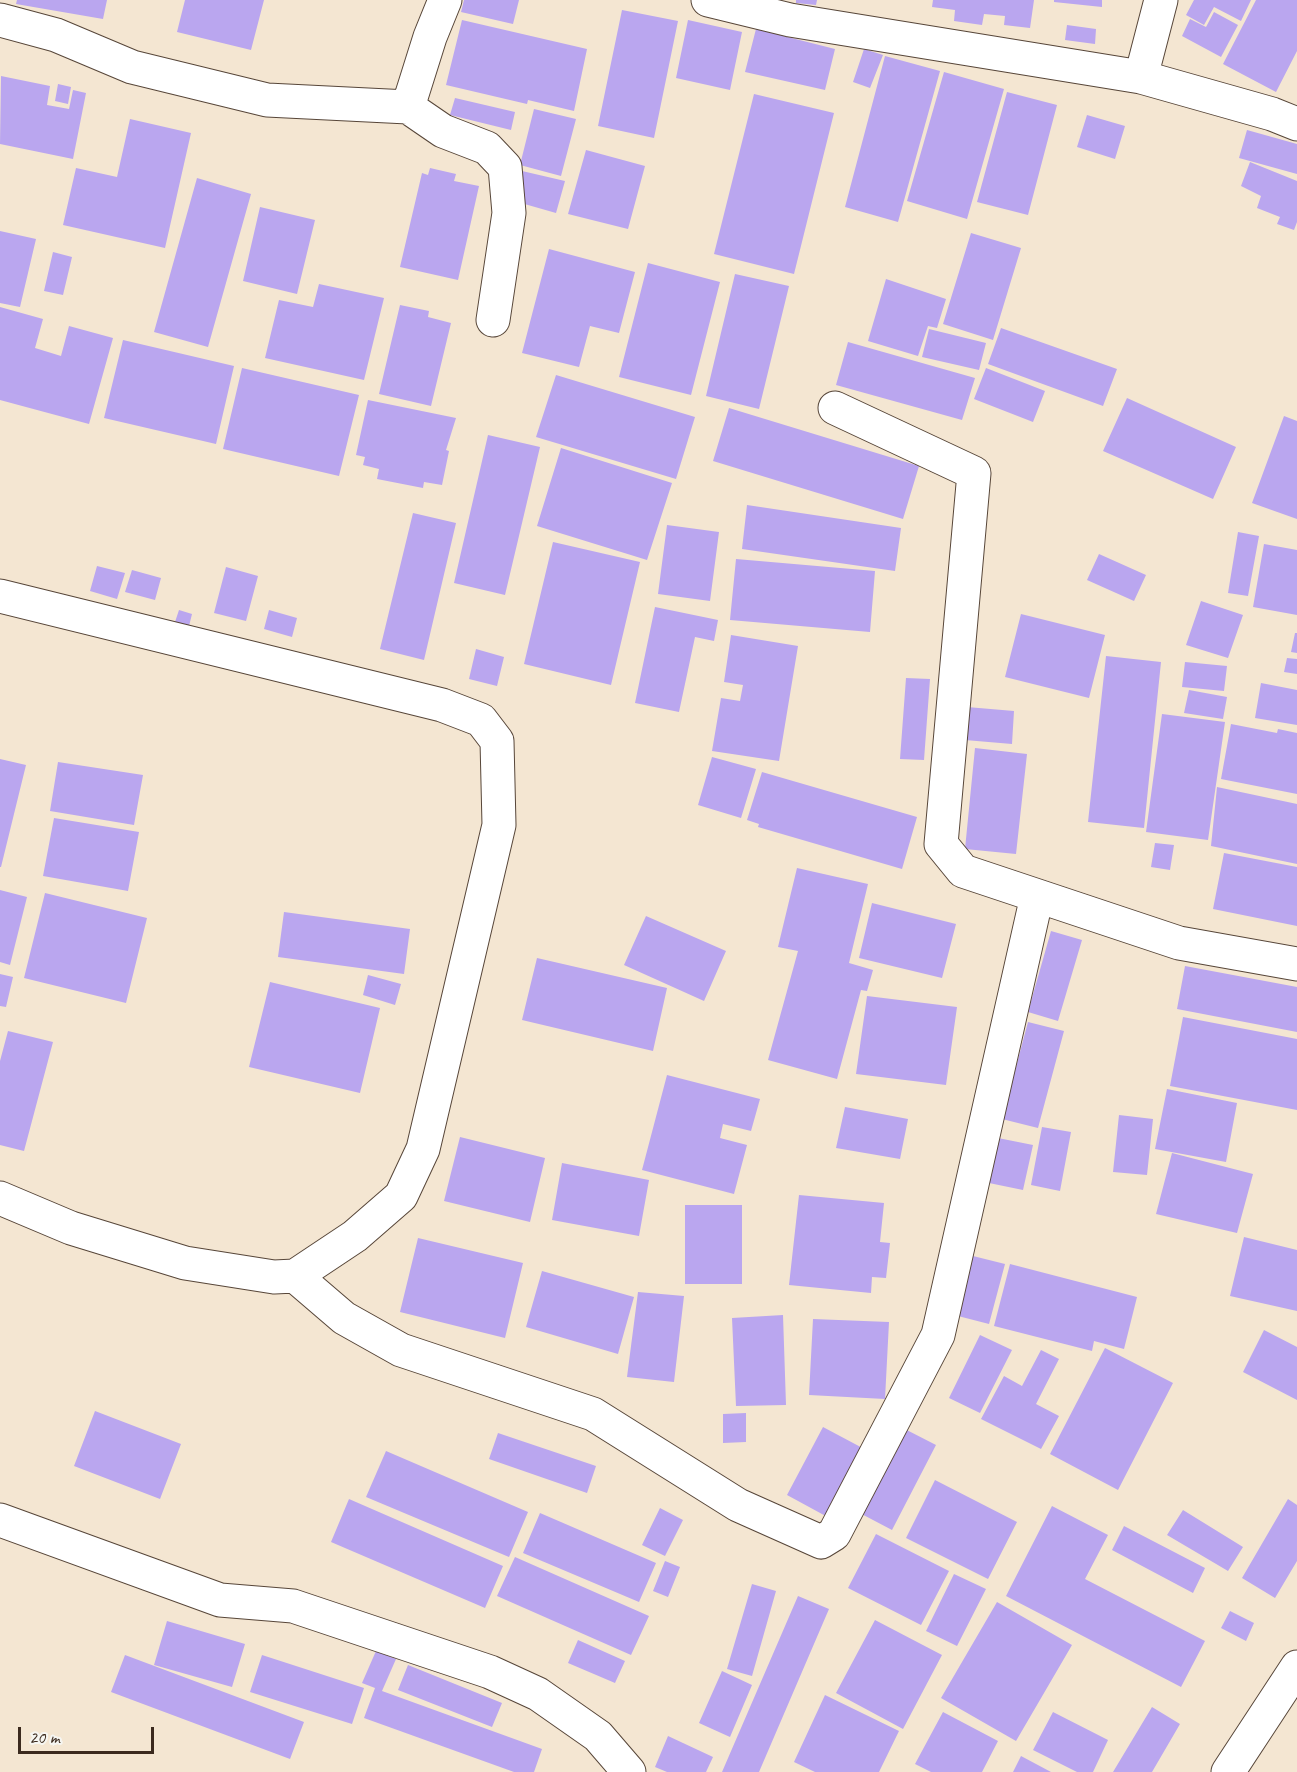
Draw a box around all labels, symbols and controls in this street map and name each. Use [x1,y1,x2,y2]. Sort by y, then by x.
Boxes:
scale bar [21,1715,158,1753]
text: 20 m [29,1726,60,1748]

